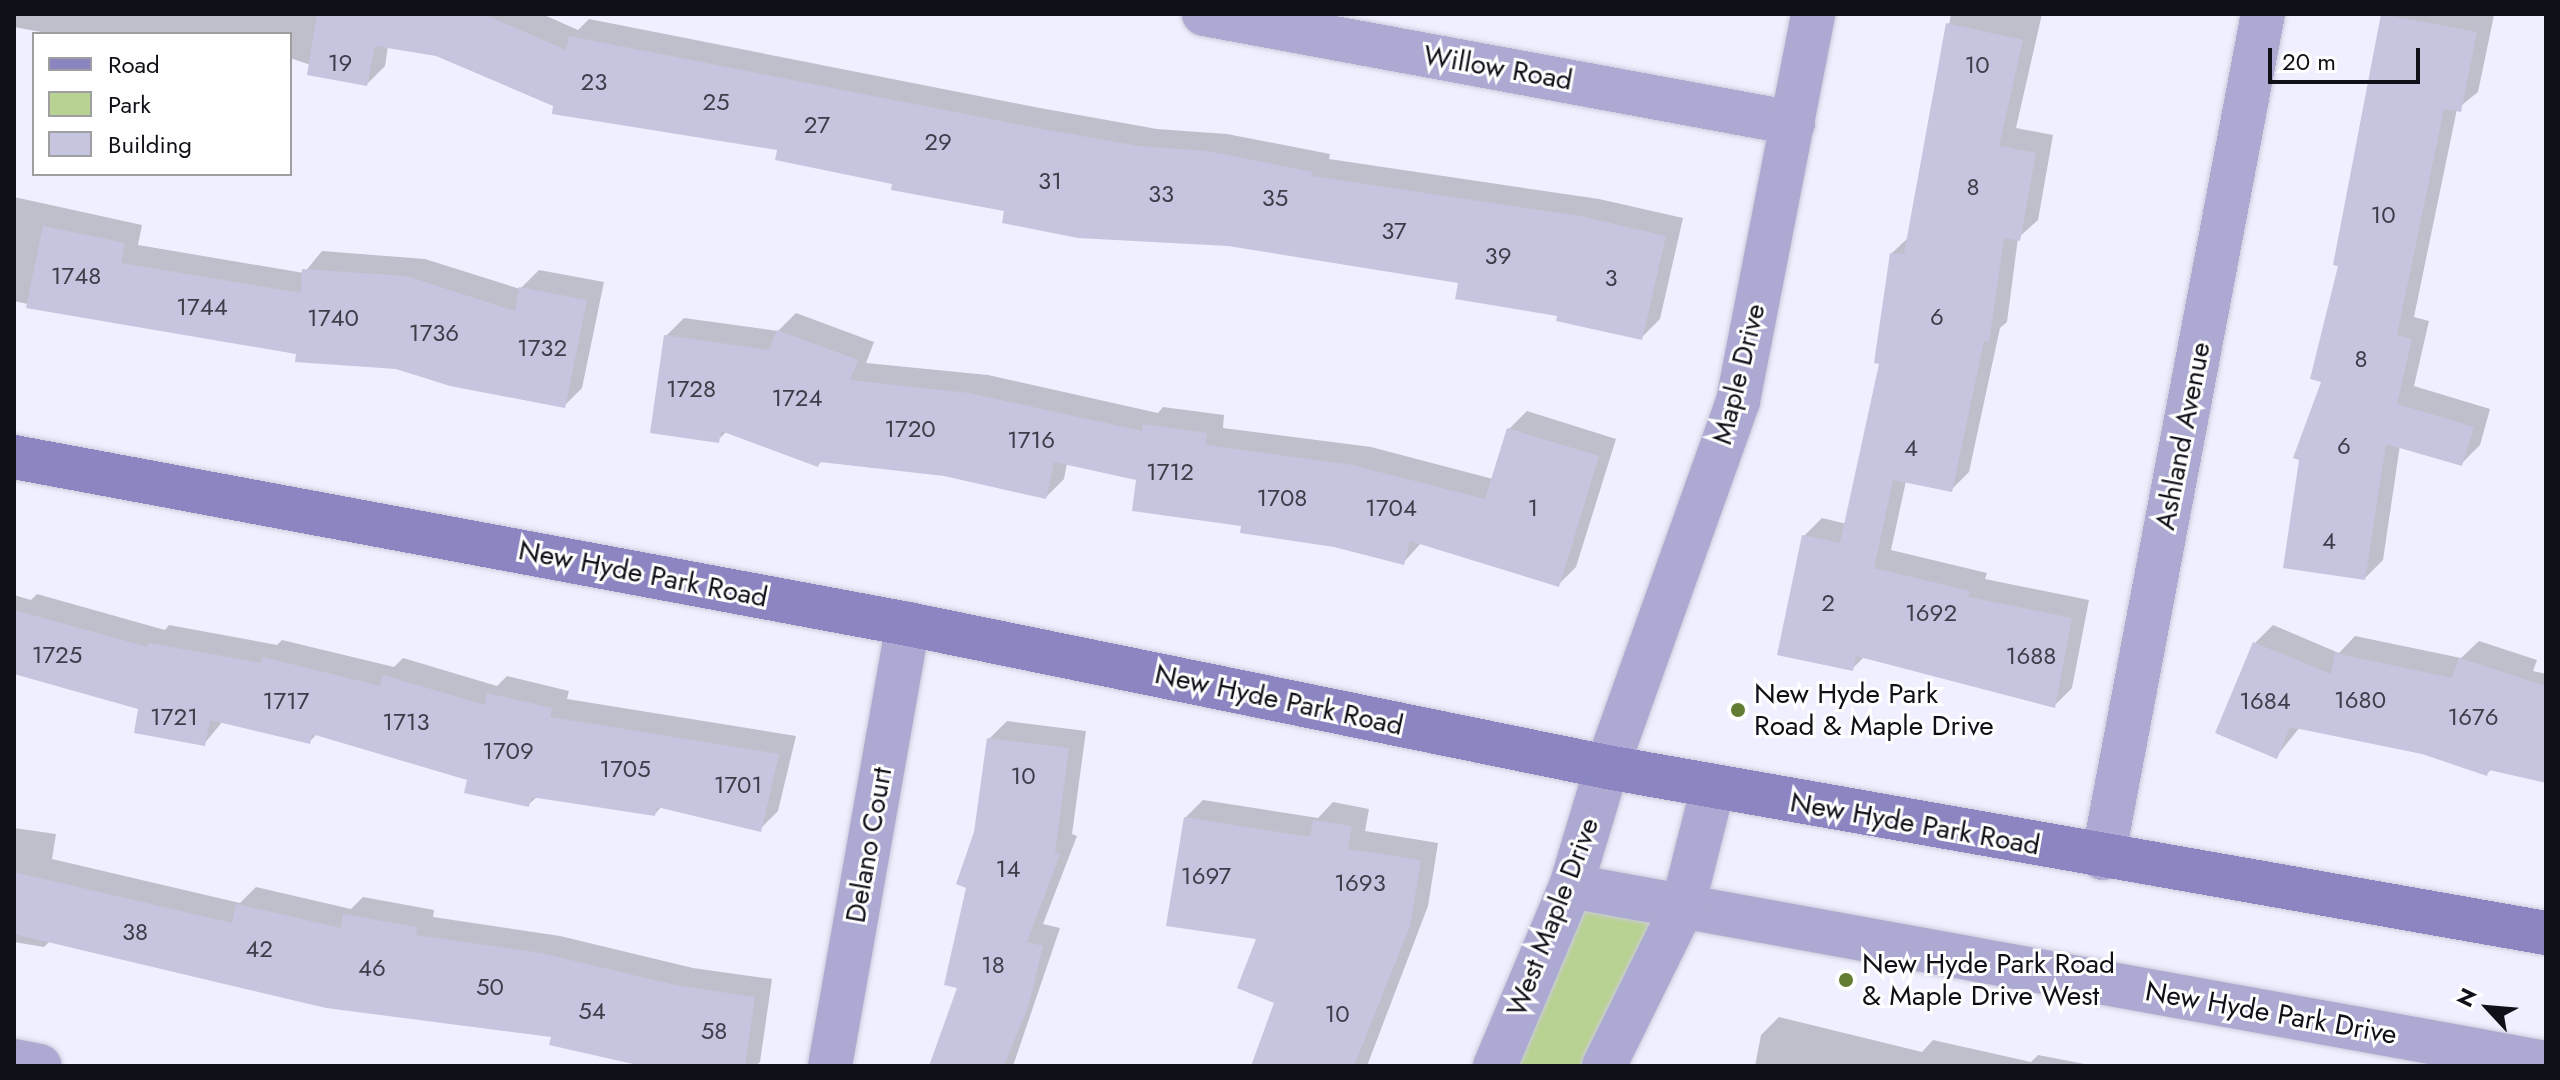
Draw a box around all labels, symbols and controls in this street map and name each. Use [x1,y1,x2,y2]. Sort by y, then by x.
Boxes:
legend [32,32,292,176]
scale bar [2272,32,2424,82]
street label: Willow Road [1421,38,1575,98]
text: 20 m [2282,44,2336,79]
text: Road [108,47,160,82]
house number: 19 [328,49,352,77]
house number: 10 [1964,51,1990,79]
house number: 23 [581,68,607,96]
text: Park [108,87,151,122]
house number: 25 [702,88,730,116]
house number: 27 [804,111,830,139]
text: Building [108,127,192,162]
house number: 29 [924,128,952,156]
house number: 31 [1038,167,1062,195]
house number: 8 [1966,173,1980,201]
house number: 33 [1148,180,1174,208]
house number: 35 [1262,184,1288,212]
house number: 10 [2370,201,2396,229]
house number: 37 [1381,217,1407,245]
house number: 39 [1485,242,1511,270]
house number: 1748 [51,262,101,290]
house number: 3 [1604,264,1618,292]
house number: 1744 [176,293,228,321]
street label: Maple Drive [1705,300,1773,448]
house number: 6 [1930,303,1944,331]
house number: 1740 [307,304,359,332]
house number: 1736 [409,319,459,347]
house number: 1732 [517,334,567,362]
street label: Ashland Avenue [2148,339,2218,533]
house number: 8 [2354,345,2368,373]
house number: 1728 [666,375,716,403]
house number: 1724 [771,384,823,412]
house number: 1720 [884,415,936,443]
house number: 1716 [1007,426,1055,454]
house number: 6 [2337,432,2351,460]
house number: 4 [1904,434,1918,462]
house number: 1712 [1146,458,1194,486]
house number: 1708 [1257,484,1307,512]
house number: 1704 [1365,494,1417,522]
house number: 1 [1528,494,1538,522]
house number: 4 [2322,527,2336,555]
street label: New Hyde Park Road [516,533,770,615]
house number: 2 [1821,589,1835,617]
house number: 1692 [1905,599,1957,627]
house number: 1725 [32,641,82,669]
house number: 1688 [2006,642,2056,670]
street label: New Hyde Park Road [1152,657,1406,743]
place label: New Hyde Park Road & Maple Drive [1754,677,1994,743]
house number: 1680 [2334,686,2386,714]
house number: 1717 [263,687,309,715]
house number: 1684 [2239,687,2291,715]
marker: New Hyde Park Road & Maple Drive [1729,701,1747,719]
house number: 1721 [150,703,198,731]
house number: 1676 [2447,703,2499,731]
house number: 1713 [382,708,430,736]
house number: 1709 [482,737,534,765]
house number: 1705 [599,755,651,783]
house number: 10 [1010,762,1036,790]
street label: Delano Court [839,765,899,925]
house number: 1701 [714,771,762,799]
street label: New Hyde Park Road [1788,785,2042,863]
street label: West Maple Drive [1500,813,1606,1021]
house number: 14 [996,855,1020,883]
house number: 1697 [1181,862,1231,890]
house number: 1693 [1334,869,1386,897]
house number: 38 [122,918,148,946]
house number: 42 [245,935,273,963]
place label: New Hyde Park Road & Maple Drive West [1862,947,2115,1013]
house number: 18 [981,951,1005,979]
house number: 46 [358,954,386,982]
north arrow [2448,968,2528,1048]
marker: New Hyde Park Road & Maple Drive West [1837,971,1855,989]
house number: 50 [476,973,504,1001]
street label: New Hyde Park Drive [2143,974,2399,1052]
text: N [2448,983,2485,1012]
house number: 54 [578,997,606,1025]
house number: 10 [1324,1000,1350,1028]
house number: 58 [701,1017,727,1045]

